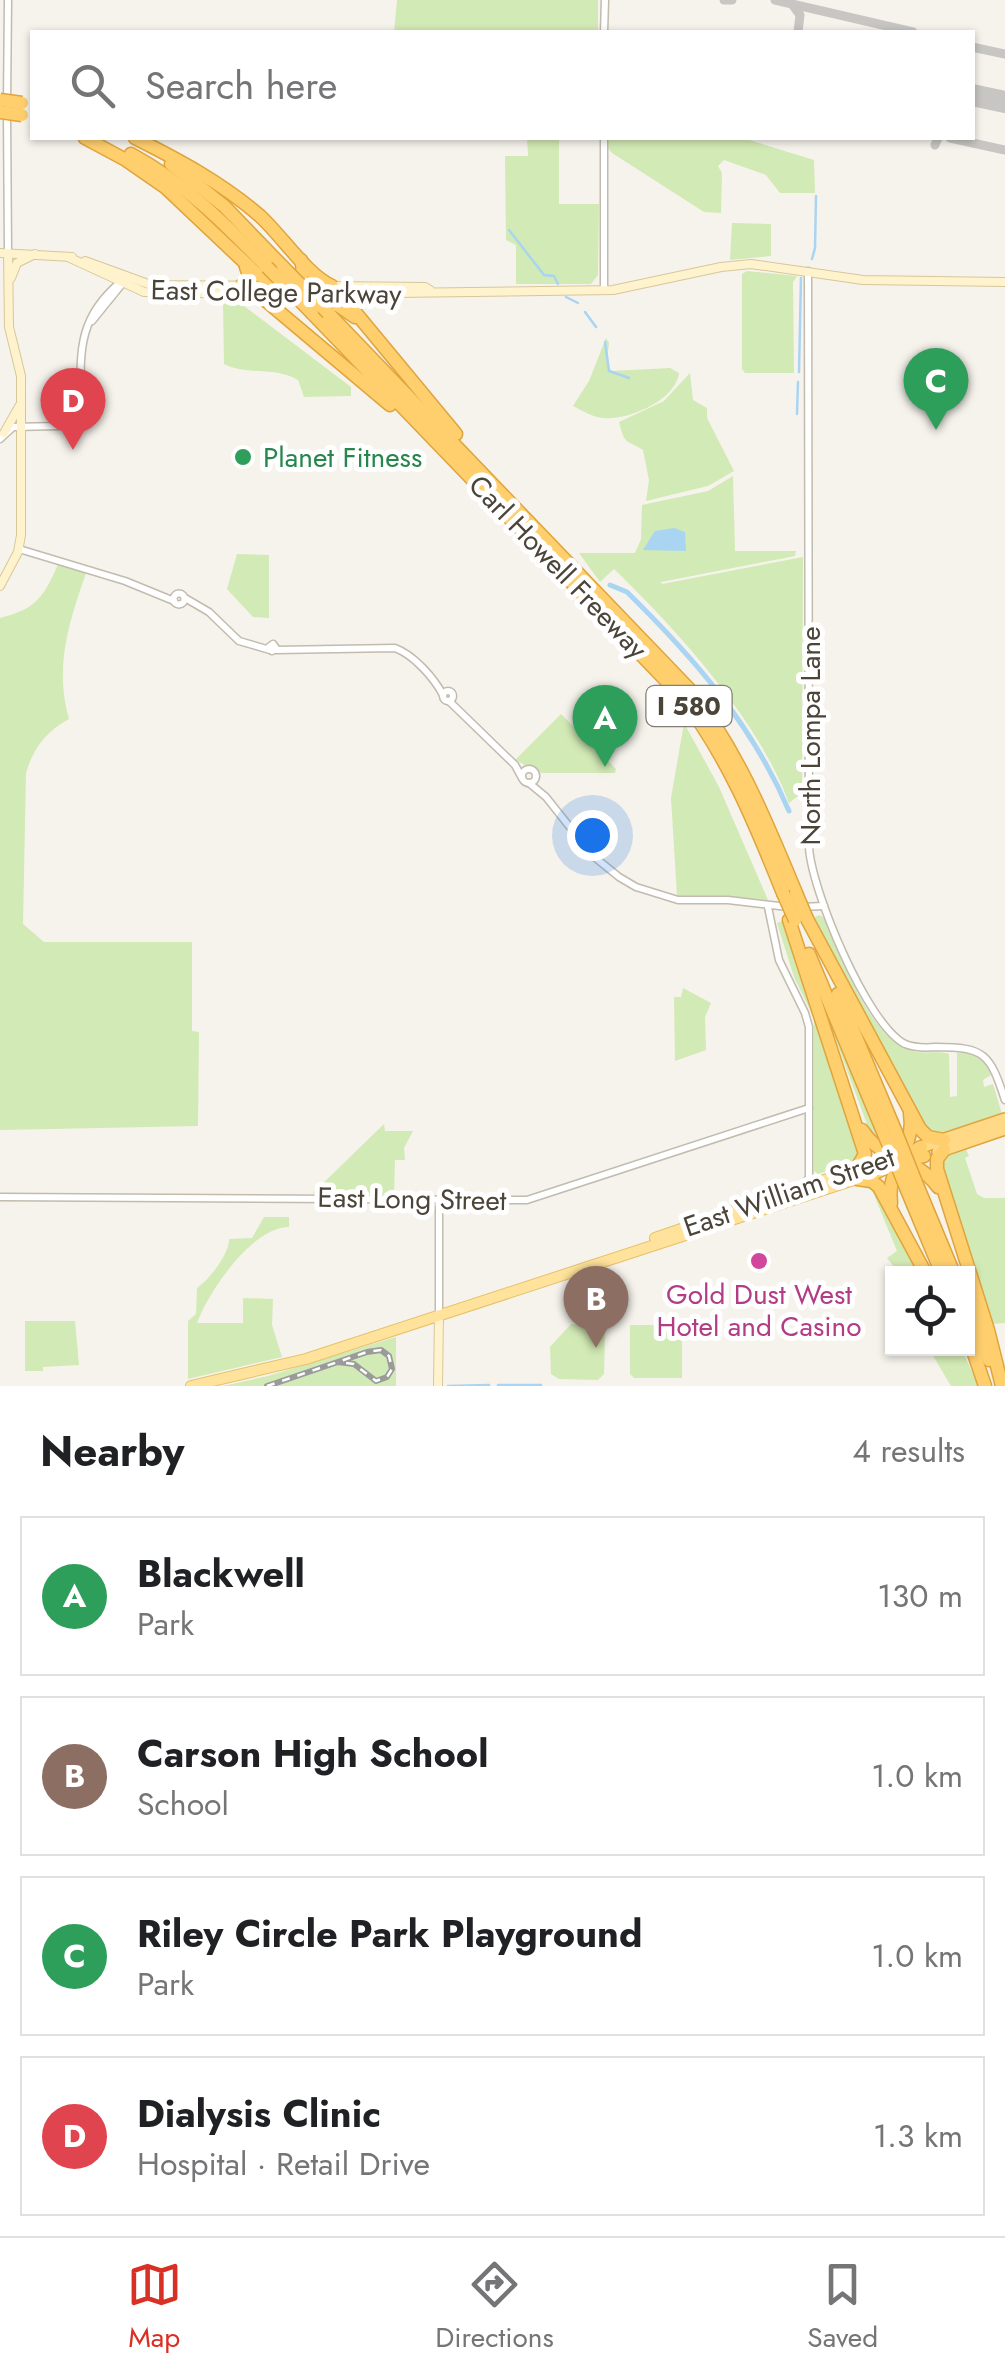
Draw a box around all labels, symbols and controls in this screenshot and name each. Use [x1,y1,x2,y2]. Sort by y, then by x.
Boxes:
search box [30,30,975,140]
icon: search [65,58,120,113]
text: Search here [145,58,337,113]
street label: East College Parkway [150,269,402,315]
pin: C [904,348,968,430]
pin: D [40,368,106,450]
place label: Planet Fitness [263,437,422,478]
marker: Planet Fitness [232,446,254,468]
street label: Carl Howell Freeway [459,466,657,669]
street label: North Lompa Lane [790,626,831,846]
pin: A [572,684,638,767]
road number: I 580 [646,686,732,726]
your location [567,810,618,861]
street label: East William Street [678,1137,900,1247]
street label: East Long Street [317,1177,507,1221]
marker: Gold Dust West Hotel and Casino [748,1250,770,1272]
pin: B [564,1266,628,1348]
map controls [885,1266,975,1356]
button: locate [885,1266,975,1356]
place label: Gold Dust West Hotel and Casino [656,1274,862,1347]
text: Nearby [40,1421,184,1482]
text: 4 results [852,1428,965,1474]
text: Blackwell [137,1546,305,1601]
text: A [63,1573,86,1619]
text: 130 m [877,1573,963,1619]
text: Park [137,1601,194,1647]
text: Carson High School [137,1726,489,1781]
text: B [64,1753,85,1799]
text: 1.0 km [871,1753,963,1799]
text: School [137,1781,229,1827]
text: Riley Circle Park Playground [137,1906,642,1961]
text: C [63,1933,86,1979]
text: 1.0 km [871,1933,963,1979]
text: Park [137,1961,194,2007]
text: Dialysis Clinic [137,2086,381,2141]
text: D [63,2113,86,2159]
text: 1.3 km [873,2113,963,2159]
text: Hospital · Retail Drive [137,2141,430,2187]
tab: Map [127,2257,182,2358]
tab: Directions [435,2257,554,2358]
tab: Saved [807,2257,878,2358]

